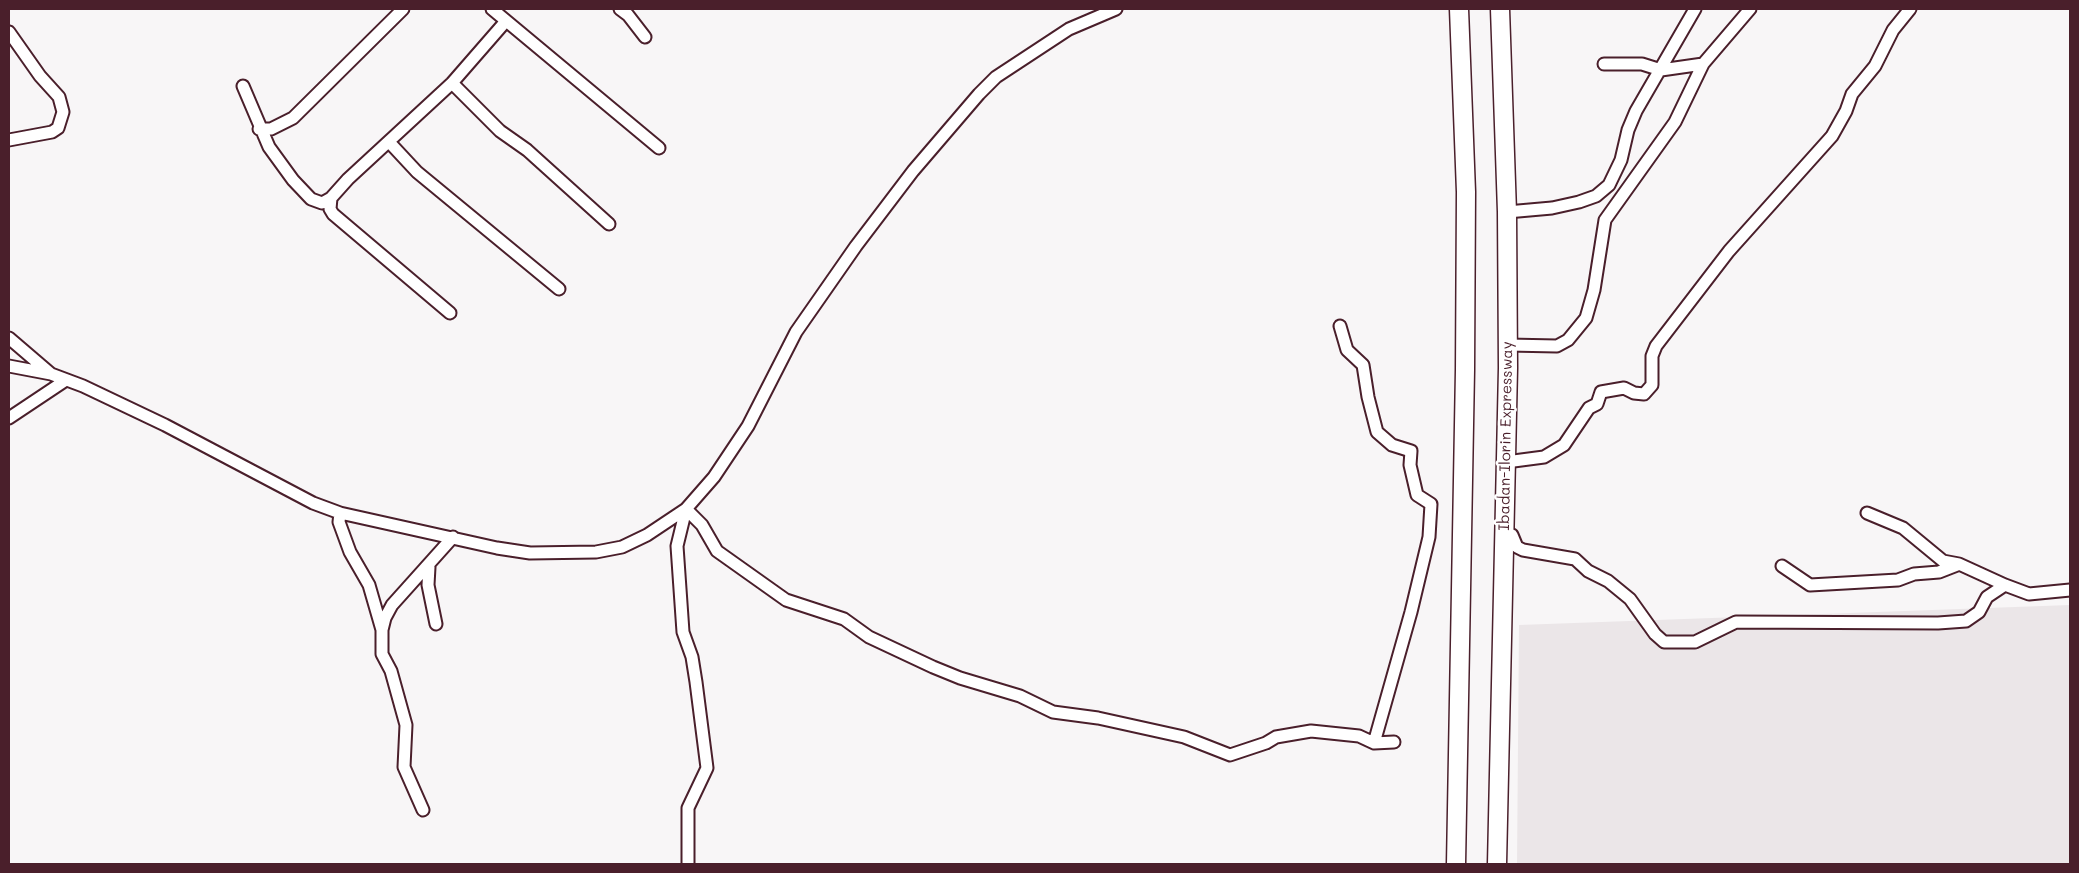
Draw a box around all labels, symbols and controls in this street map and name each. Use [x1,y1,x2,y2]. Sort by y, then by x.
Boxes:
street label: Ibadan-Ilorin Expressway [1495,341,1517,531]

